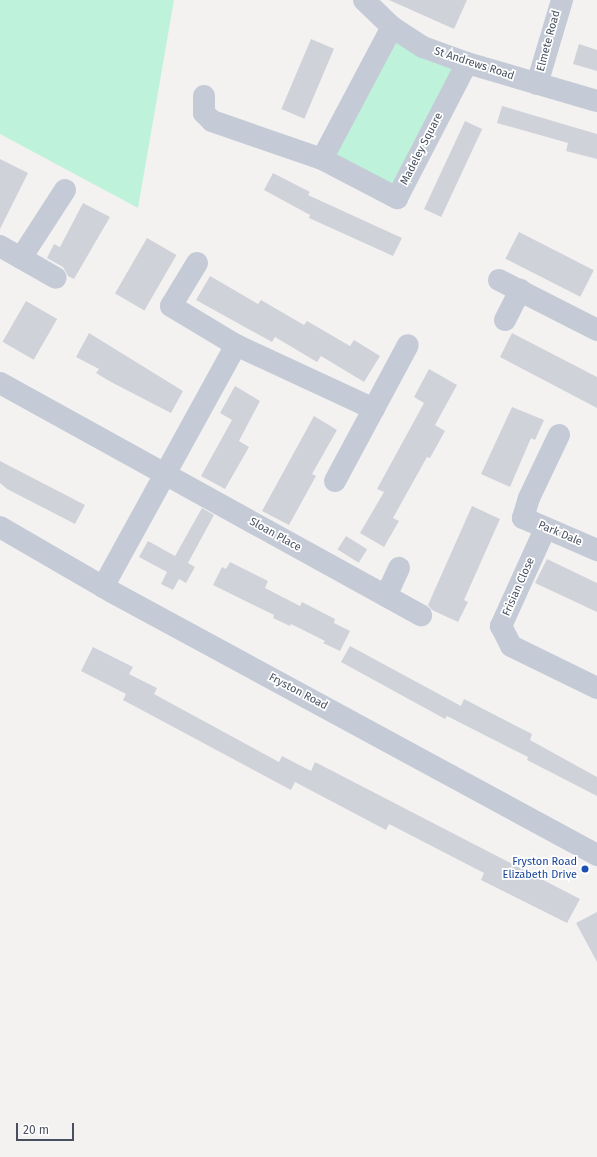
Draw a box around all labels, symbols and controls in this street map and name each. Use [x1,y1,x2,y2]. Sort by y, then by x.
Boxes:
street label: Elmete Road [535,9,563,73]
street label: St Andrews Road [432,45,516,83]
street label: Madeley Square [398,111,446,187]
street label: Sloan Place [247,515,303,555]
street label: Park Dale [536,519,584,549]
street label: Frisian Close [500,556,538,618]
street label: Fryston Road [266,671,330,713]
place label: Fryston Road Elizabeth Drive [503,856,577,882]
marker: Fryston Road Elizabeth Drive [580,864,590,874]
scale bar [18,1115,76,1141]
text: 20 m [23,1123,49,1137]

